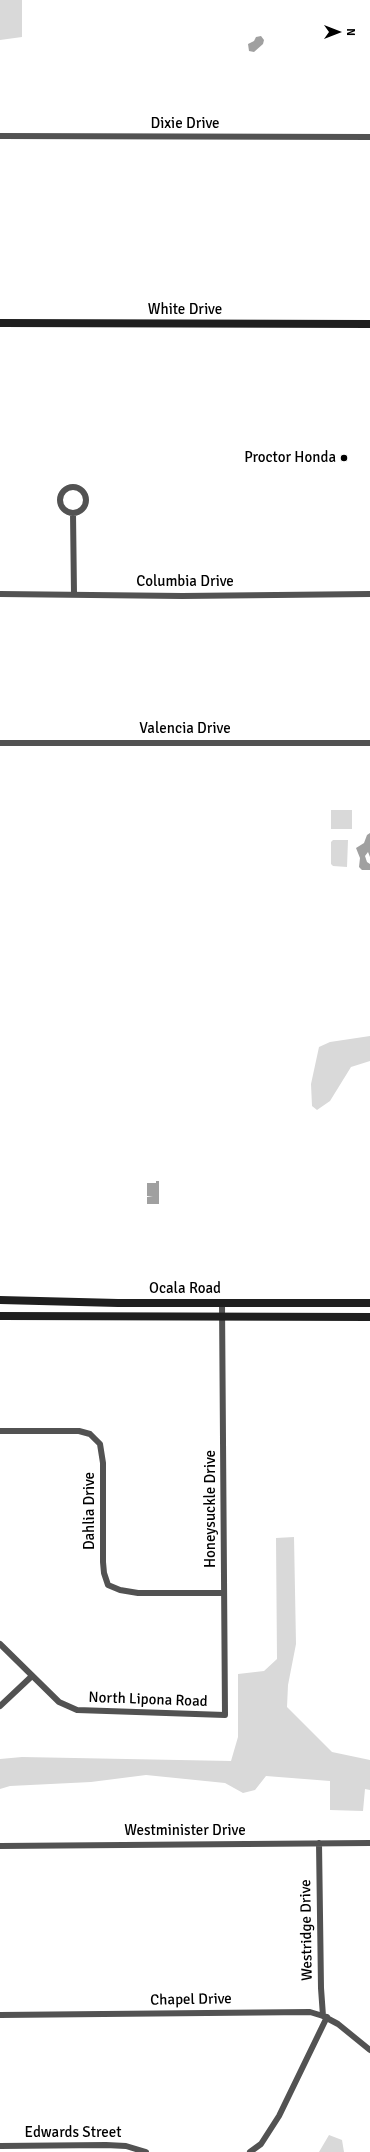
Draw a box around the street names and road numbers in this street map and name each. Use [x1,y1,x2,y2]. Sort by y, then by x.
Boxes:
street label: Dixie Drive [150,115,220,133]
street label: White Drive [148,301,222,319]
street label: Columbia Drive [136,573,234,591]
street label: Valencia Drive [139,720,231,738]
street label: Ocala Road [149,1280,221,1298]
street label: Honeysuckle Drive [202,1450,220,1568]
street label: Dahlia Drive [81,1472,99,1550]
street label: North Lipona Road [88,1689,208,1711]
street label: Westminister Drive [124,1822,246,1840]
street label: Westridge Drive [297,1879,317,1981]
street label: Chapel Drive [150,1990,232,2010]
street label: Edwards Street [25,2124,121,2142]

